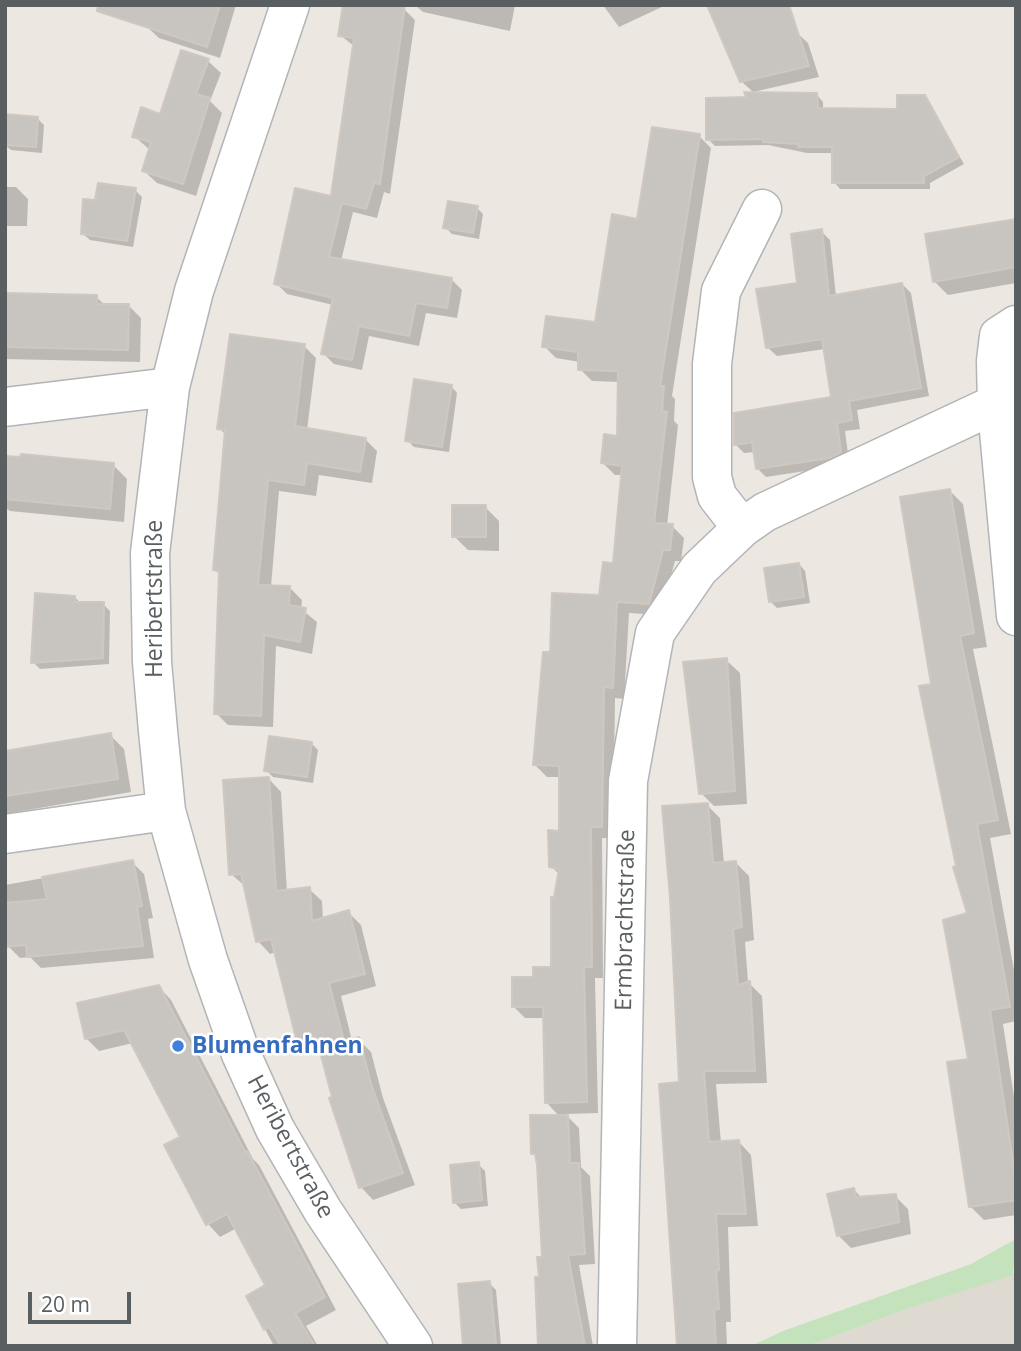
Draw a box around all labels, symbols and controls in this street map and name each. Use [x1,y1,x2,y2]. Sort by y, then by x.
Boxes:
street label: Heribertstraße [141,520,169,678]
street label: Ermbrachtstraße [611,829,641,1011]
place label: Blumenfahnen [192,1032,363,1060]
marker: Blumenfahnen [170,1038,186,1054]
street label: Heribertstraße [241,1071,339,1223]
scale bar [32,1278,135,1322]
text: 20 m [41,1290,90,1318]

